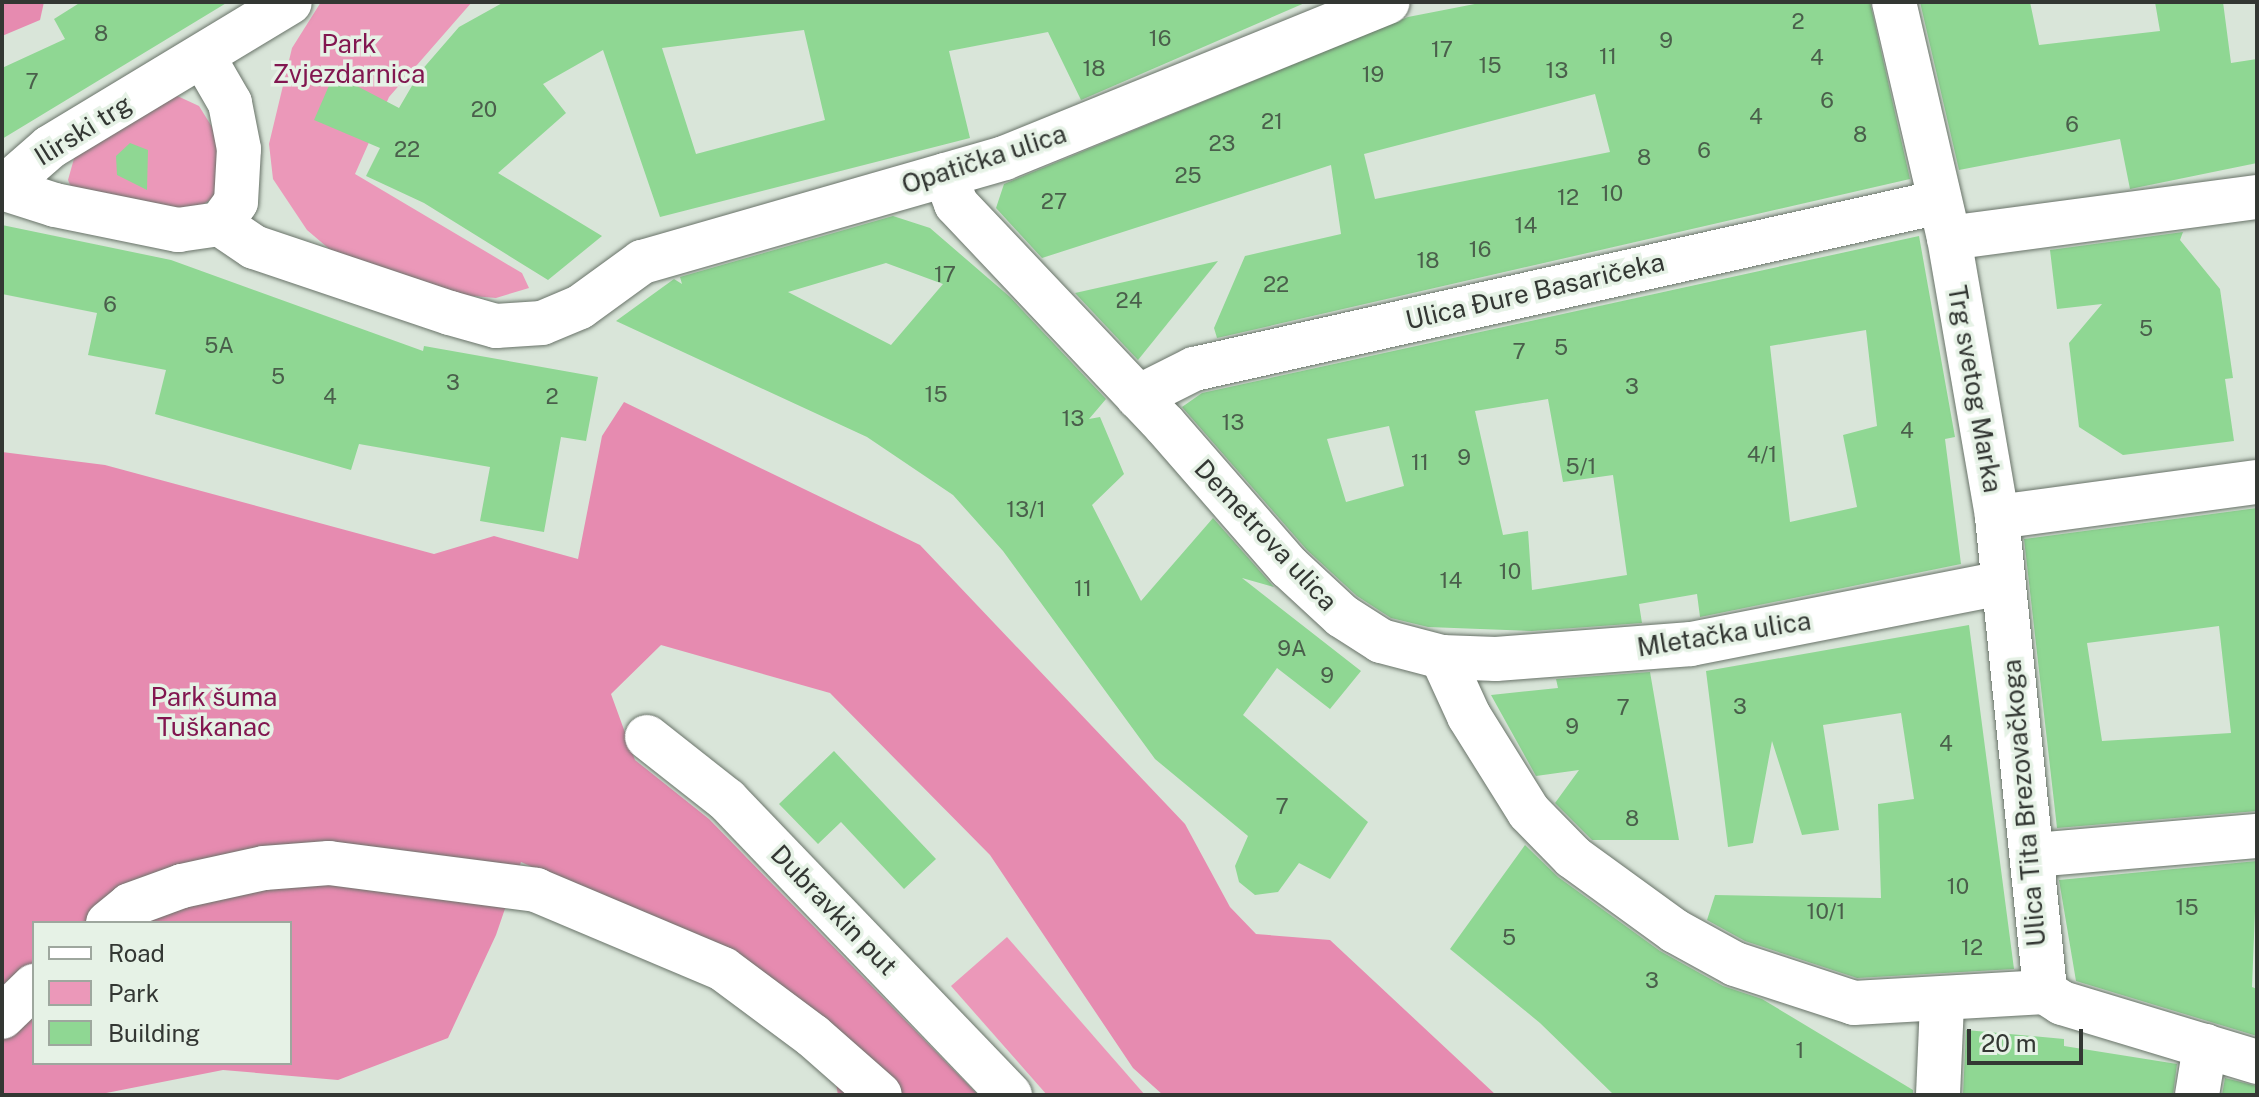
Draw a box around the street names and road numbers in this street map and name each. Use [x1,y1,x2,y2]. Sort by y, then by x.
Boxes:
street label: Ilirski trg [29,88,137,172]
street label: Opatička ulica [898,118,1070,200]
street label: Ulica Đure Basaričeka [1402,246,1668,336]
street label: Trg svetog Marka [1941,283,2009,495]
street label: Demetrova ulica [1188,453,1344,617]
street label: Mletačka ulica [1635,605,1813,663]
street label: Ulica Tita Brezovačkoga [1996,658,2052,948]
street label: Dubravkin put [764,838,904,982]

